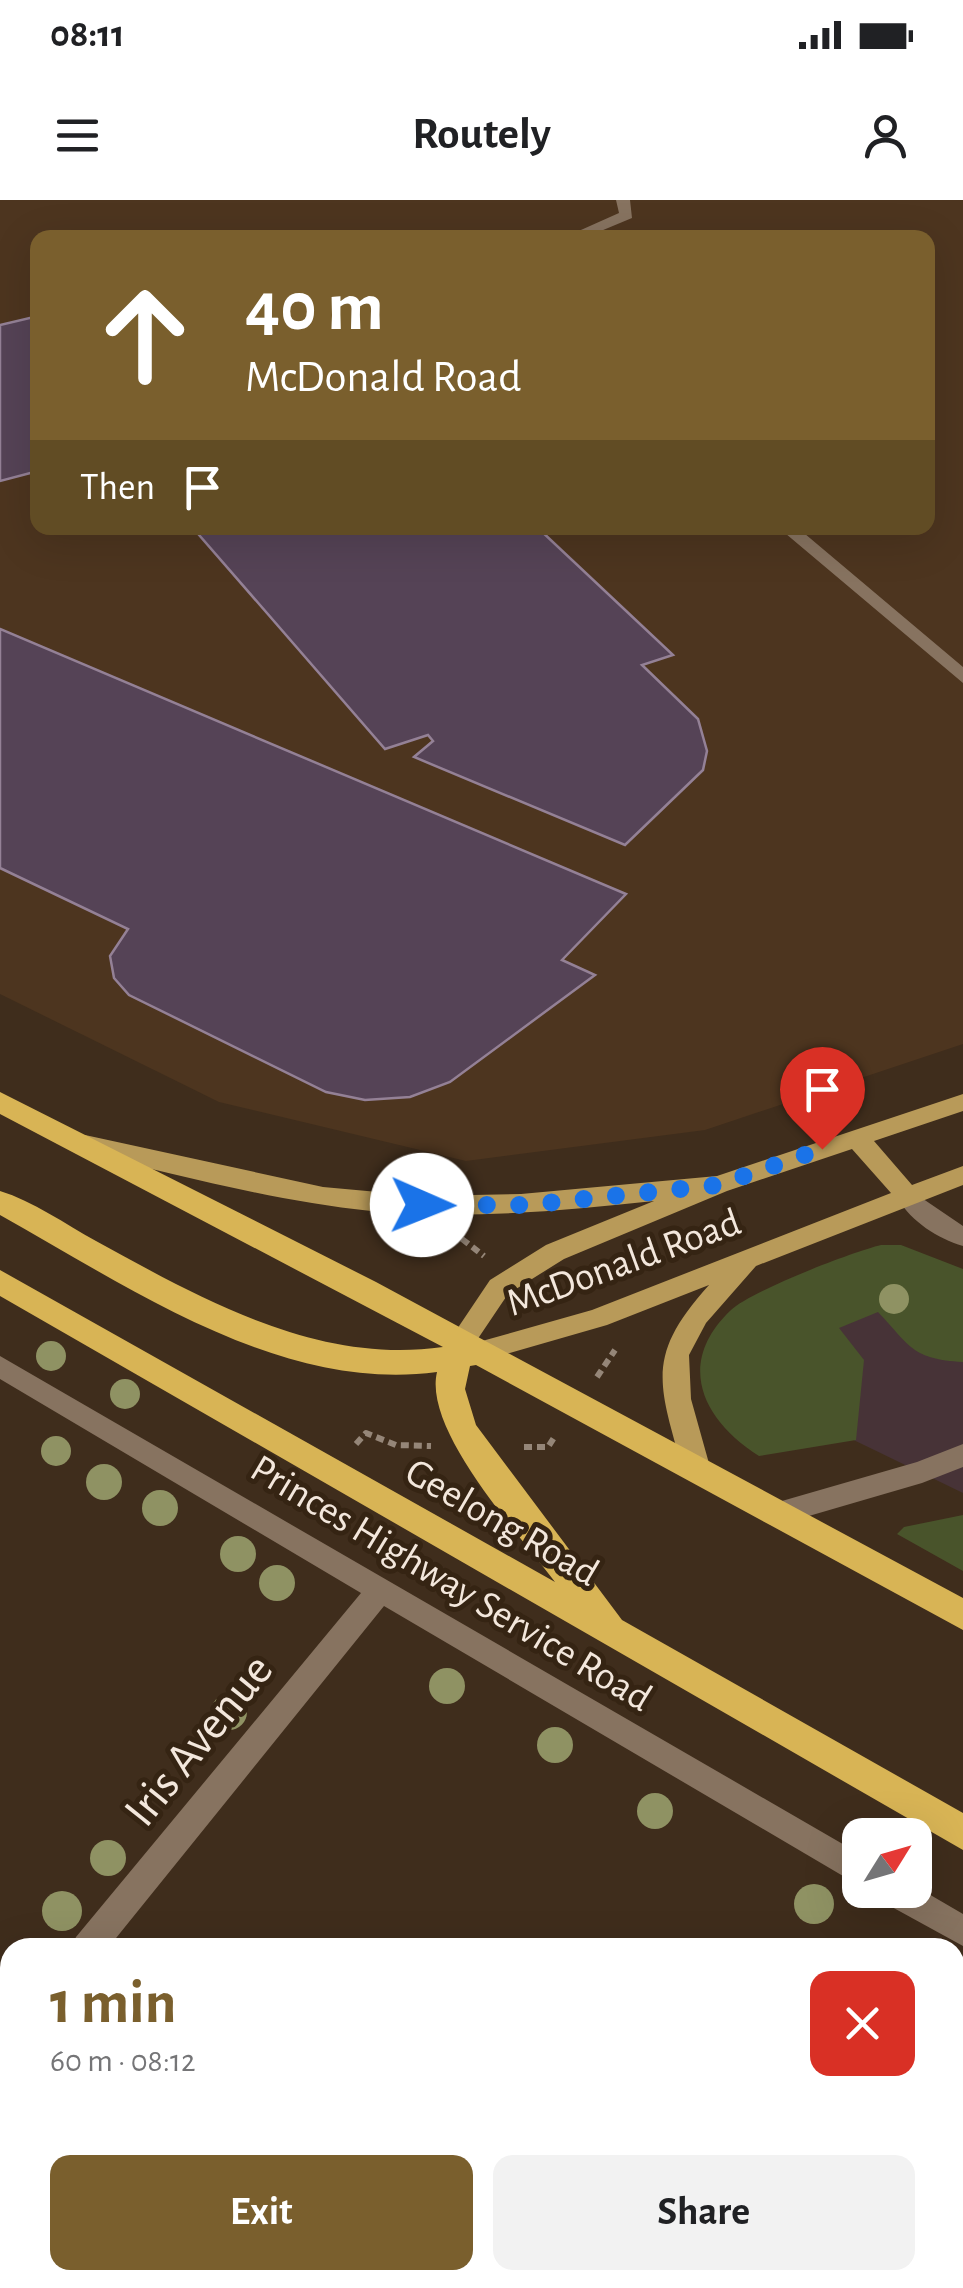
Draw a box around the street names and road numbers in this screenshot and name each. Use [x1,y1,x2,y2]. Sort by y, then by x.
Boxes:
street label: McDonald Road [501,1202,746,1324]
street label: Princes Highway Service Road [244,1448,658,1719]
street label: Geelong Road [399,1452,605,1594]
street label: Iris Avenue [116,1646,283,1836]

